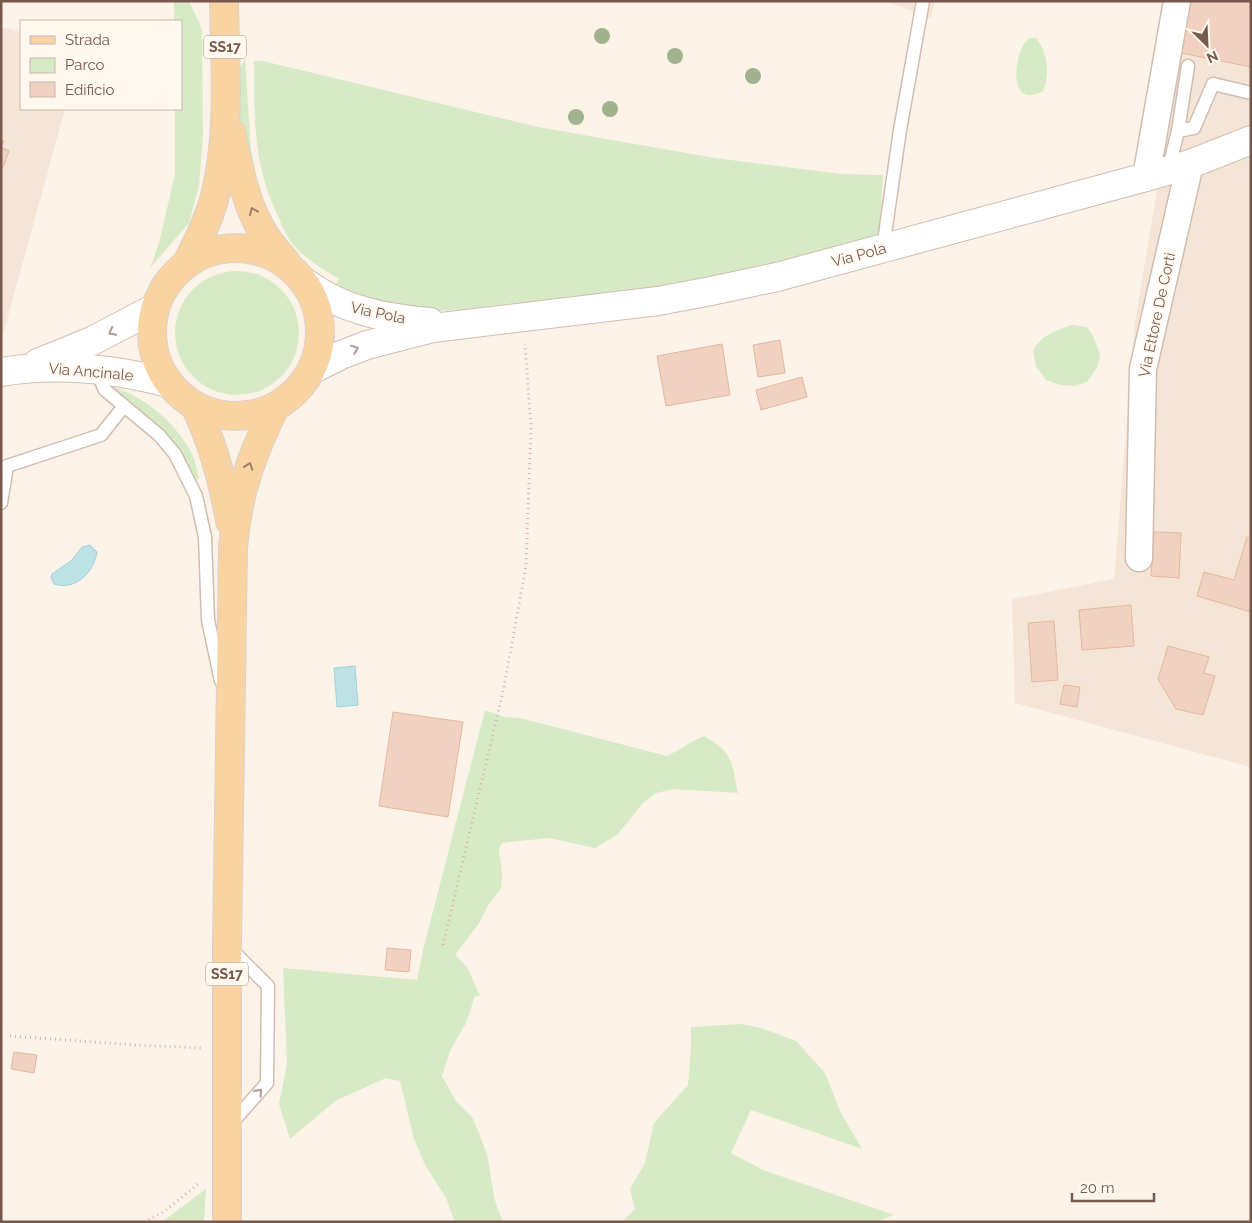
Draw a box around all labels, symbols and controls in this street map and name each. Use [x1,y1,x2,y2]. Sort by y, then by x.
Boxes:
legend [20,20,182,110]
north arrow [1182,20,1232,70]
text: Strada [65,31,110,49]
road number: SS17 [204,36,246,58]
text: N [1204,47,1220,66]
text: Parco [65,56,105,74]
text: Edificio [65,81,115,99]
one-way arrow [248,207,259,216]
street label: Via Pola [830,239,888,271]
street label: Via Ettore De Corti [1135,251,1179,379]
street label: Via Pola [349,298,407,328]
one-way arrow [108,326,117,336]
one-way arrow [351,345,359,355]
street label: Via Ancinale [48,359,134,385]
one-way arrow [243,462,253,471]
road number: SS17 [206,962,248,986]
one-way arrow [253,1088,262,1097]
scale bar [1072,1170,1154,1202]
text: 20 m [1080,1179,1115,1197]

